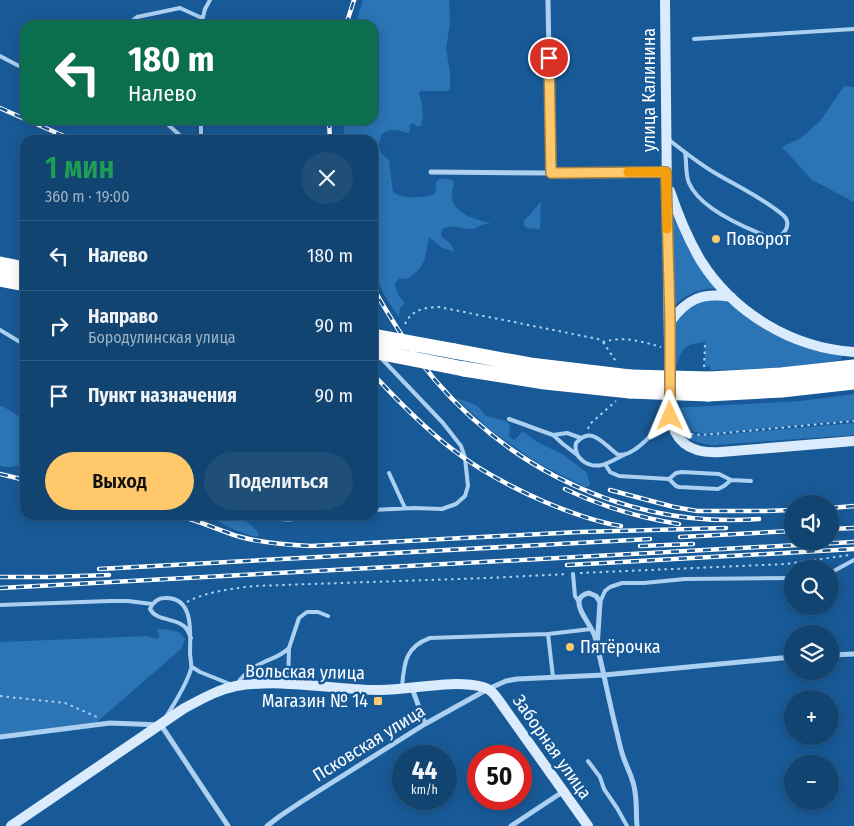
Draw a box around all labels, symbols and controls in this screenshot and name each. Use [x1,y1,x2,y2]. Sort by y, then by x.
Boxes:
street label: улица Калинина [638,28,660,152]
pin [528,37,570,79]
text: 180 m [128,38,214,80]
icon: left [45,40,110,105]
icon: arrive [535,44,563,72]
text: Налево [128,80,197,107]
text: 1 мин [45,150,114,186]
button: close [301,152,353,204]
text: 360 m · 19:00 [45,187,130,206]
place label: Поворот [726,228,791,250]
marker: Поворот [710,233,722,245]
icon: left [45,242,73,270]
text: Налево [88,244,148,267]
text: 180 m [307,244,353,267]
text: Направо [88,305,158,328]
icon: right [45,312,73,340]
text: 90 m [315,314,353,337]
text: Бородулинская улица [88,328,236,347]
icon: arrive [45,382,73,410]
text: Пункт назначения [88,384,237,407]
text: 90 m [315,384,353,407]
position arrow [643,389,695,441]
button: Выход [45,452,194,510]
button: Поделиться [204,452,353,510]
map controls [784,495,839,810]
button: sound [784,495,839,550]
button: search [784,560,839,615]
button: layers [784,625,839,680]
place label: Пятёрочка [580,636,661,658]
marker: Пятёрочка [564,641,576,653]
street label: Вольская улица [245,660,365,684]
place label: Магазин № 14 [262,690,368,712]
button: + [784,690,839,745]
street label: Заборная улица [508,691,596,804]
marker: Магазин № 14 [372,695,384,707]
street label: Псковская улица [309,700,429,786]
speed limit sign: 50 [467,745,532,810]
button: − [784,755,839,810]
text: 44 [412,756,437,786]
text: km/h [411,783,438,797]

